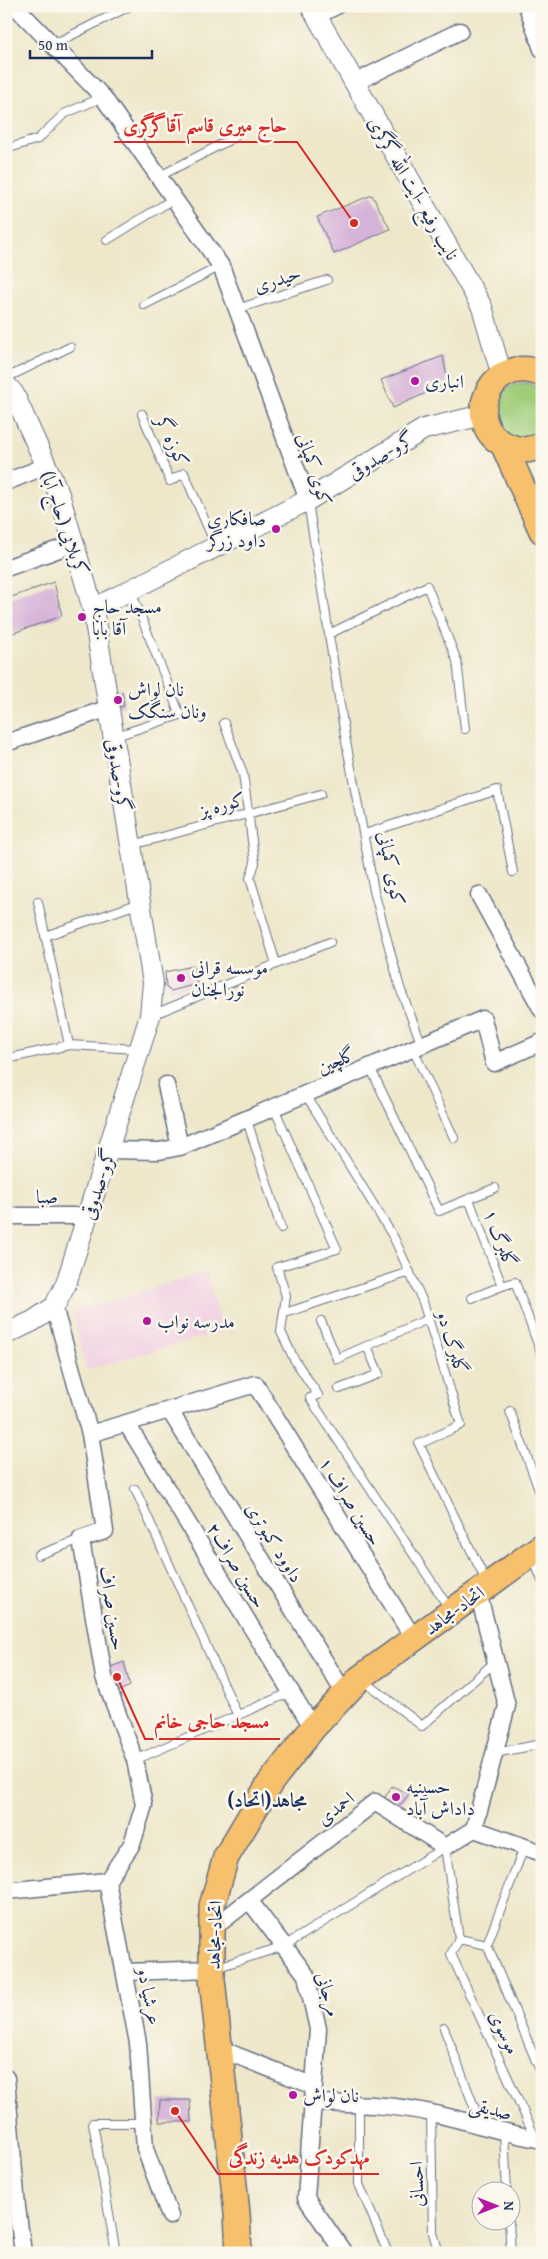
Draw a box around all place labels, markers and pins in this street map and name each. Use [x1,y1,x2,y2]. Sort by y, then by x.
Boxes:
callout: حاج میری قاسم آقاگرگری [114,107,297,142]
place label: انباری [425,367,464,395]
marker: انباری [409,375,421,387]
place label: صافکاری داود زرگر [205,504,266,554]
marker: صافکاری داود زرگر [270,523,282,535]
place label: مسجد حاج آقا بابا [92,592,162,642]
marker: مسجد حاج آقا بابا [76,611,88,623]
place label: نان لواش ونان سنگک [128,675,207,725]
marker: نان لواش ونان سنگک [112,694,124,706]
place label: موسسه قرانی نورالجنان [191,953,268,1003]
marker: موسسه قرانی نورالجنان [175,972,187,984]
place label: مدرسه نواب [157,1307,235,1335]
marker: مدرسه نواب [141,1315,153,1327]
callout: مسجد حاجی خانم [145,1704,280,1739]
place label: حسینیه داداش آباد [406,1772,475,1822]
marker: حسینیه داداش آباد [390,1791,402,1803]
place label: نان لواش [303,2081,359,2109]
marker: نان لواش [287,2089,299,2101]
callout: مهدکودک هدیه زندگی [218,2139,379,2174]

